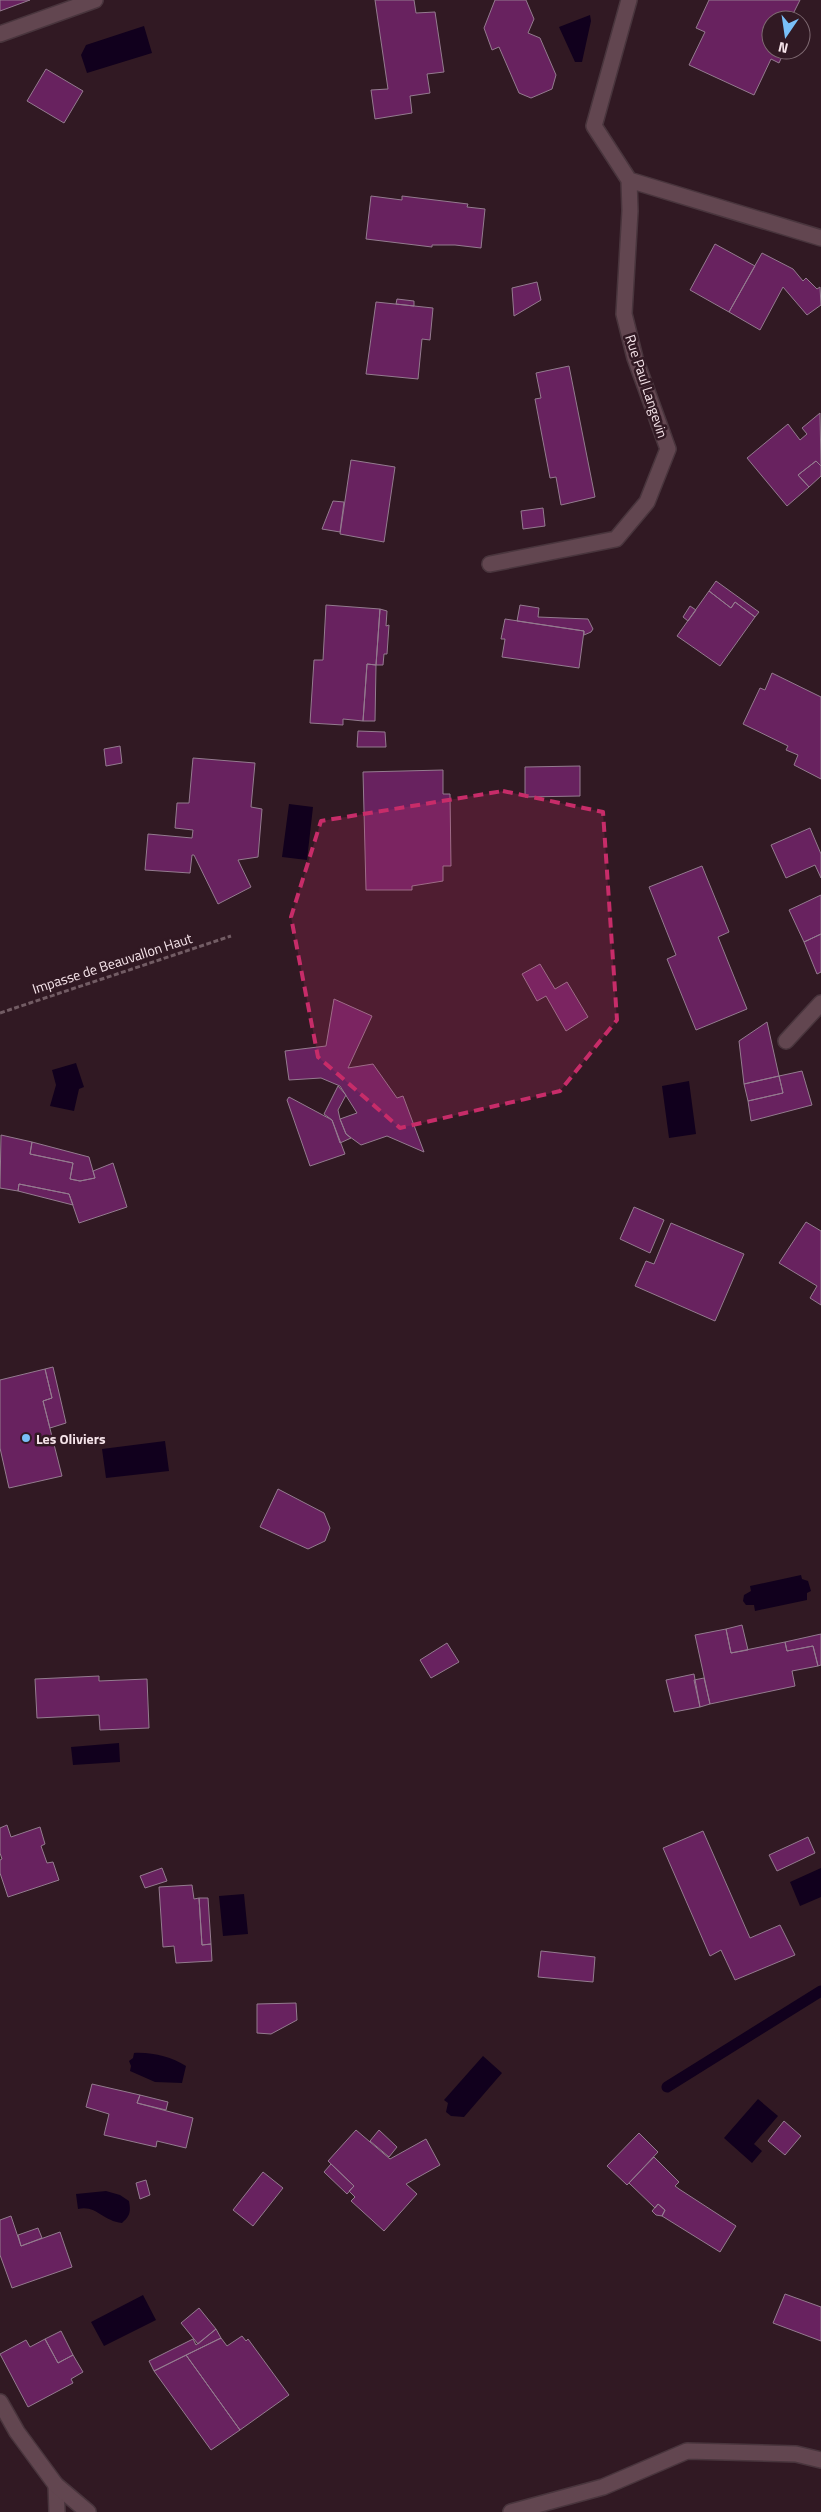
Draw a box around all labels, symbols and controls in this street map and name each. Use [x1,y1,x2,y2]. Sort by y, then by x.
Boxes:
north arrow [761,10,811,60]
text: N [776,37,790,59]
street label: Rue Paul Langevin [620,331,674,441]
street label: Impasse de Beauvallon Haut [29,927,195,999]
place label: Les Oliviers [36,1428,106,1449]
marker: Les Oliviers [20,1432,32,1444]

